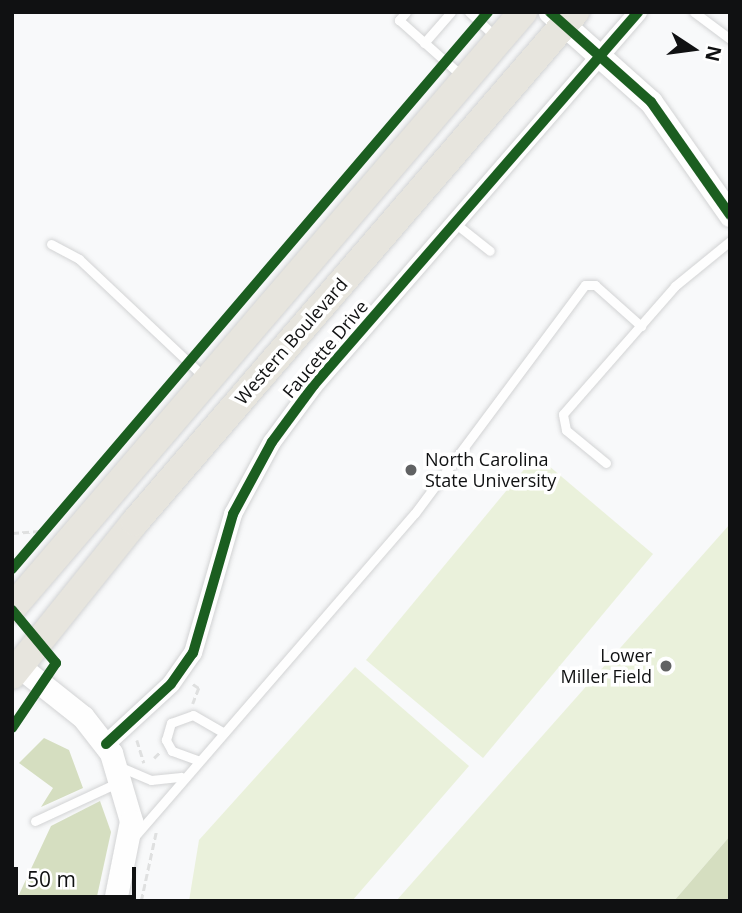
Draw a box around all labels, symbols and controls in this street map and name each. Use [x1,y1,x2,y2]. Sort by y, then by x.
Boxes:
north arrow [658,14,728,84]
text: N [699,43,728,64]
street label: Western Boulevard [230,273,352,409]
street label: Faucette Drive [278,296,372,402]
place label: North Carolina State University [425,449,556,491]
marker: North Carolina State University [403,462,419,478]
place label: Lower Miller Field [561,645,652,688]
marker: Lower Miller Field [658,658,674,674]
scale bar [18,853,140,897]
text: 50 m [27,865,76,893]

